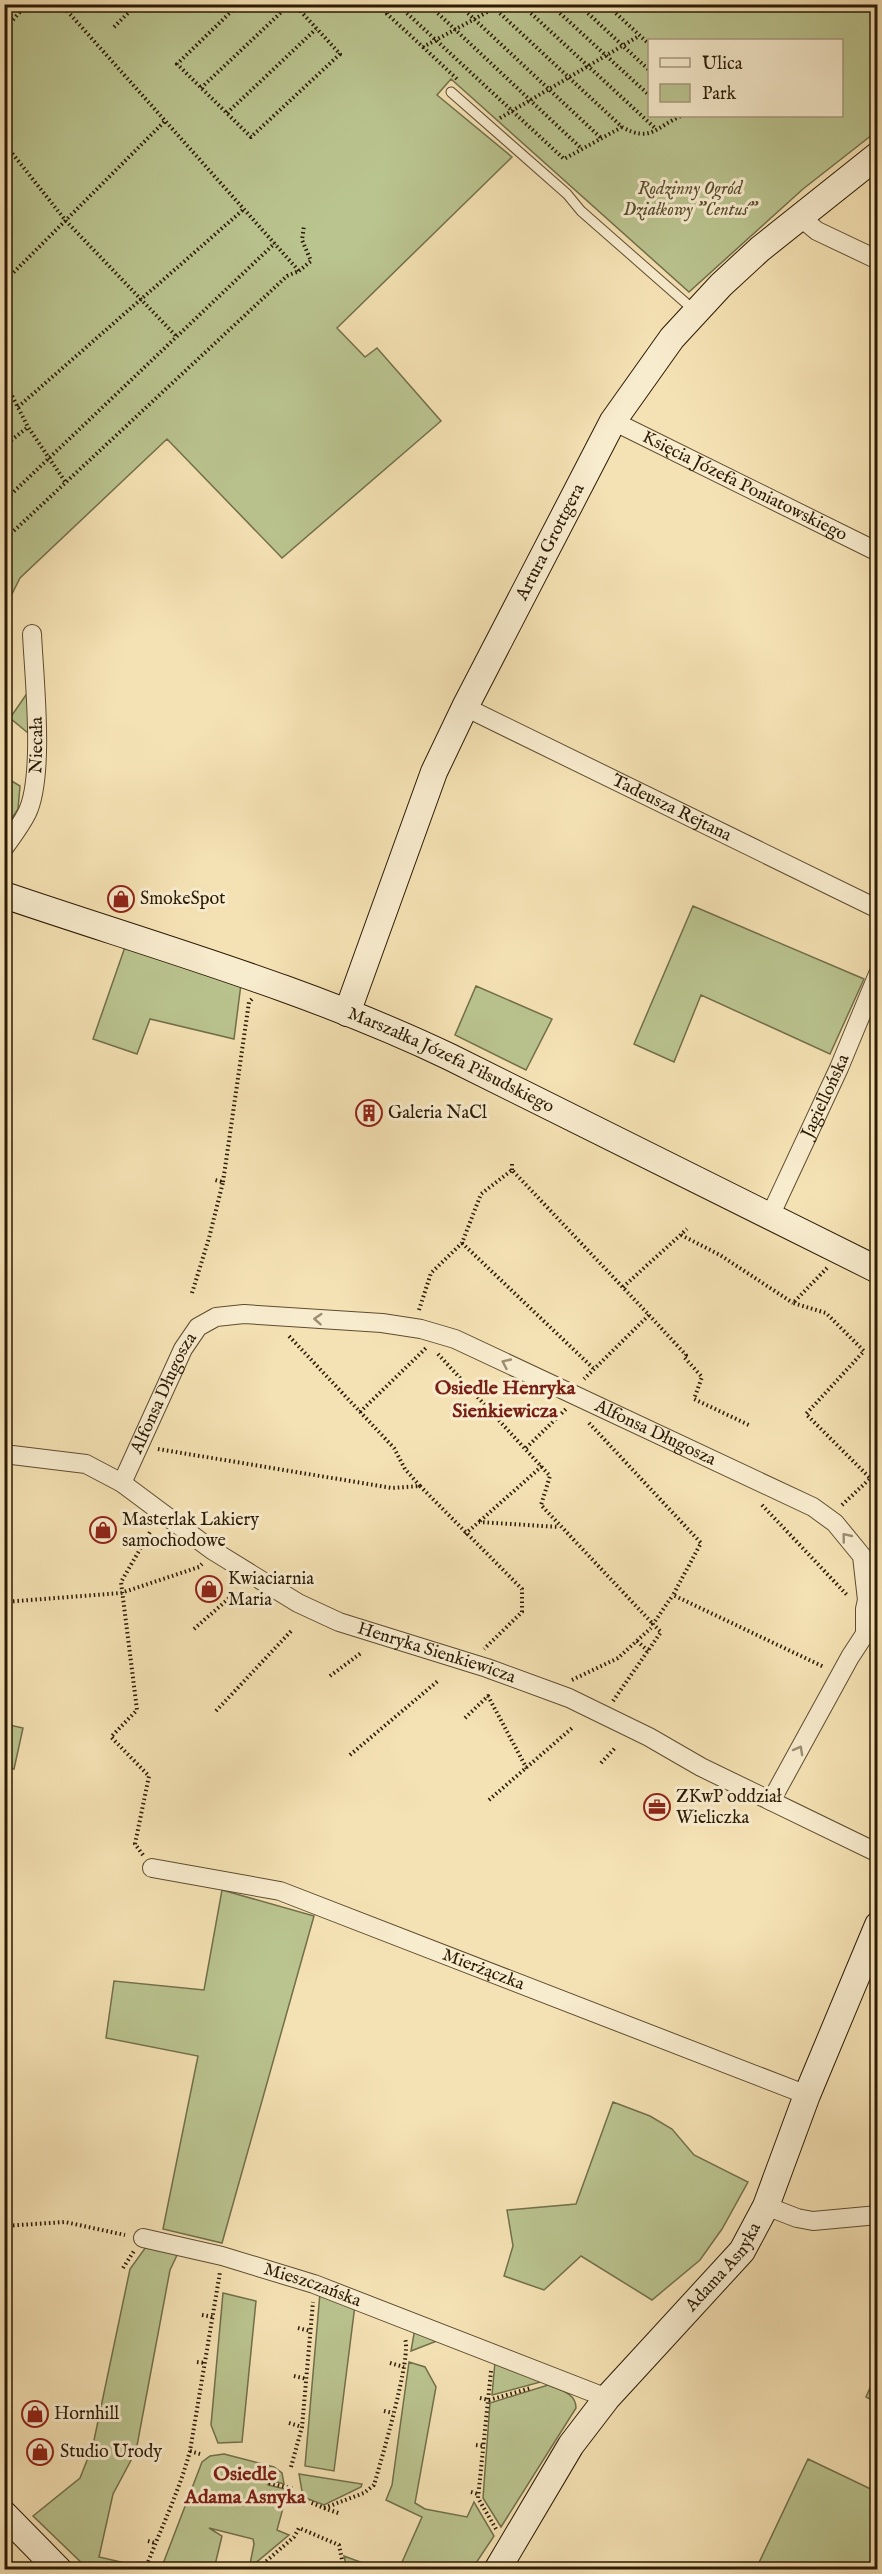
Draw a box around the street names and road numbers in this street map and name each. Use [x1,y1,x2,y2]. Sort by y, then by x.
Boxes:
street label: Księcia Józefa Poniatowskiego [638,426,851,547]
street label: Artura Grottgera [510,480,590,605]
street label: Niecała [24,716,49,774]
street label: Tadeusza Rejtana [608,769,736,847]
street label: Marszałka Józefa Piłsudskiego [344,1002,558,1119]
street label: Jagiellońska [795,1051,855,1144]
street label: Alfonsa Długosza [125,1328,202,1458]
street label: Alfonsa Długosza [590,1394,720,1471]
street label: Henryka Sienkiewicza [355,1617,519,1689]
street label: Mierżączka [439,1943,528,1996]
street label: Adama Asnyka [680,2218,767,2317]
street label: Mieszczańska [261,2258,365,2313]

